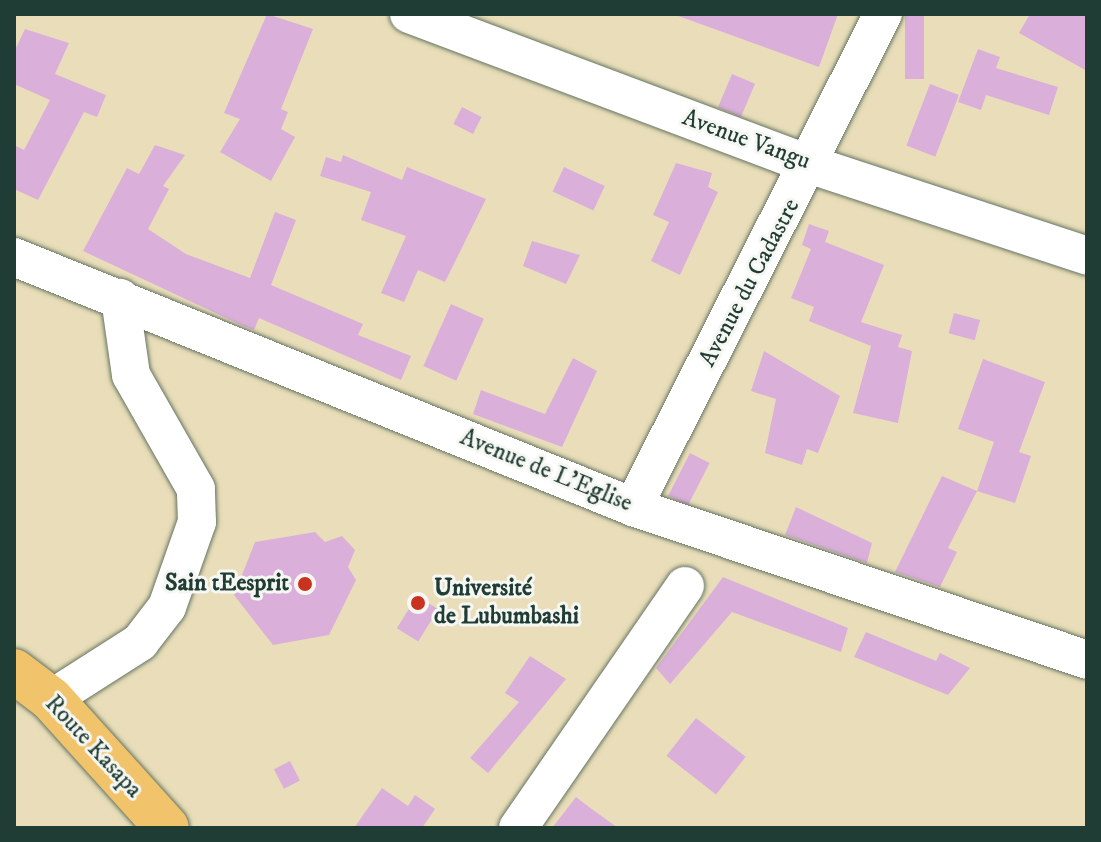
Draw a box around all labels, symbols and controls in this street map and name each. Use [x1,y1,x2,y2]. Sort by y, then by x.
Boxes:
street label: Avenue Vangu [678,104,814,176]
street label: Avenue du Cadastre [694,194,806,372]
street label: Avenue de L'Eglise [456,423,636,519]
place label: Sain tEesprit [165,570,289,598]
marker: Sain tEesprit [296,575,314,593]
place label: Université de Lubumbashi [434,575,579,631]
marker: Université de Lubumbashi [409,594,427,612]
street label: Route Kasapa [38,690,148,804]

